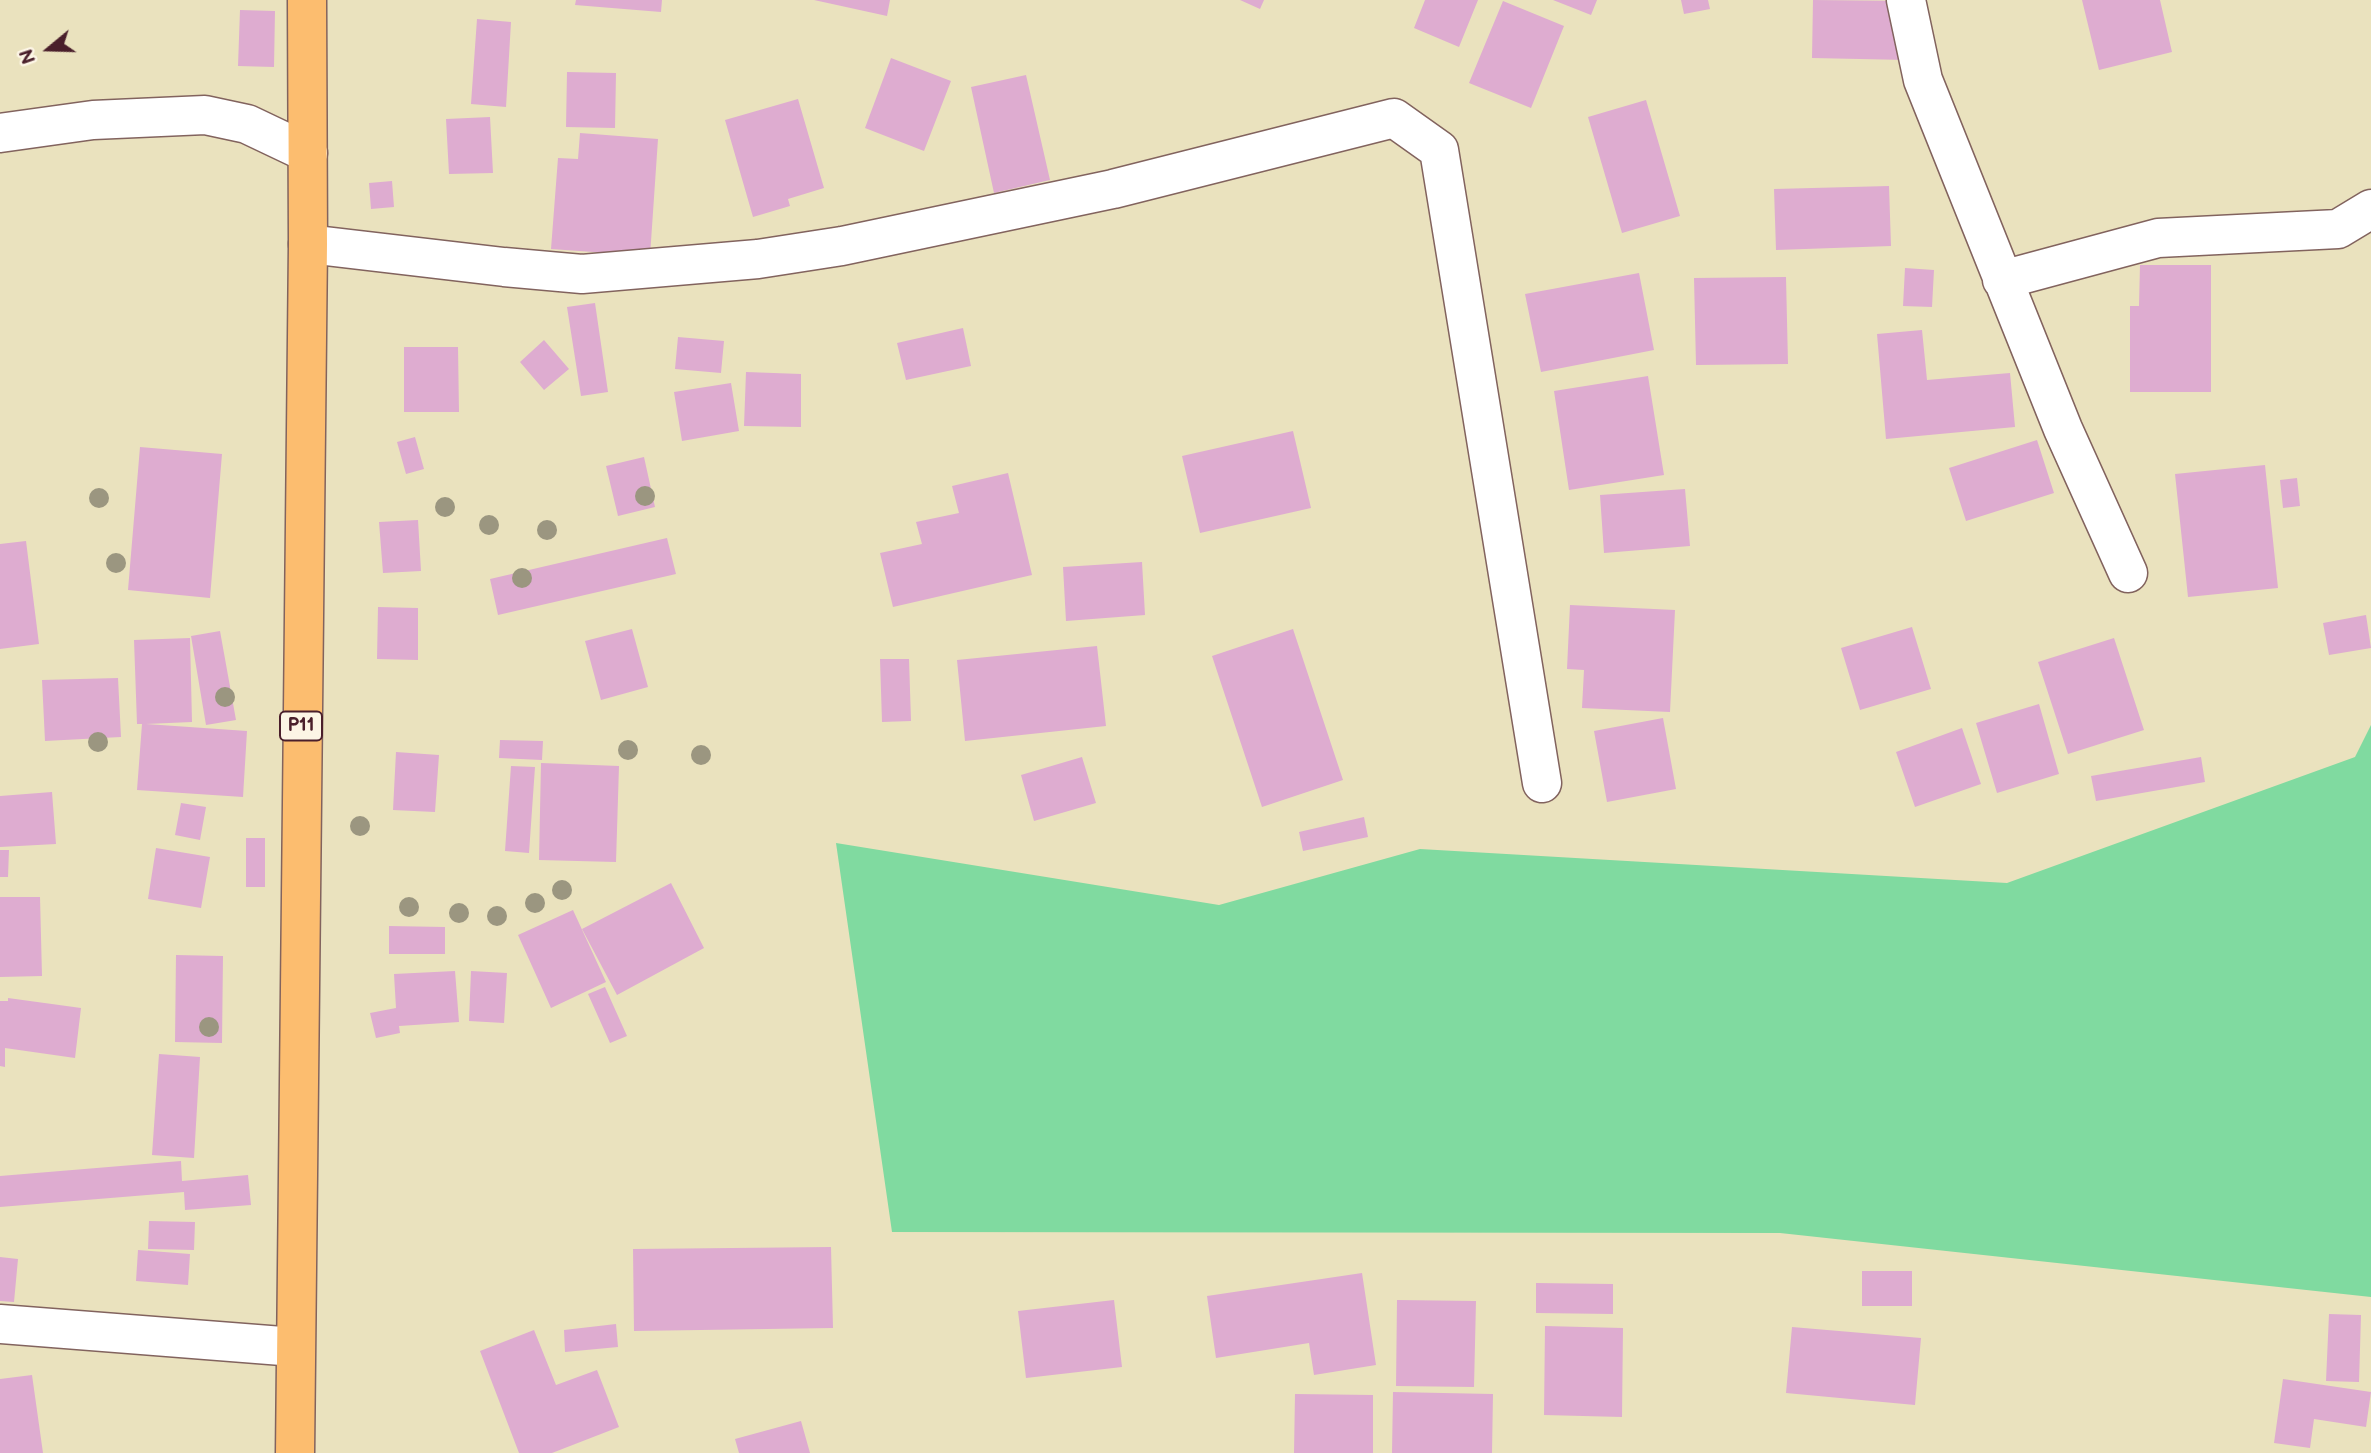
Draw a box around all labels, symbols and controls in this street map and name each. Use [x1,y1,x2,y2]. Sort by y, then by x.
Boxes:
north arrow [14,14,84,84]
text: N [15,46,42,66]
road number: P11 [280,712,322,740]

